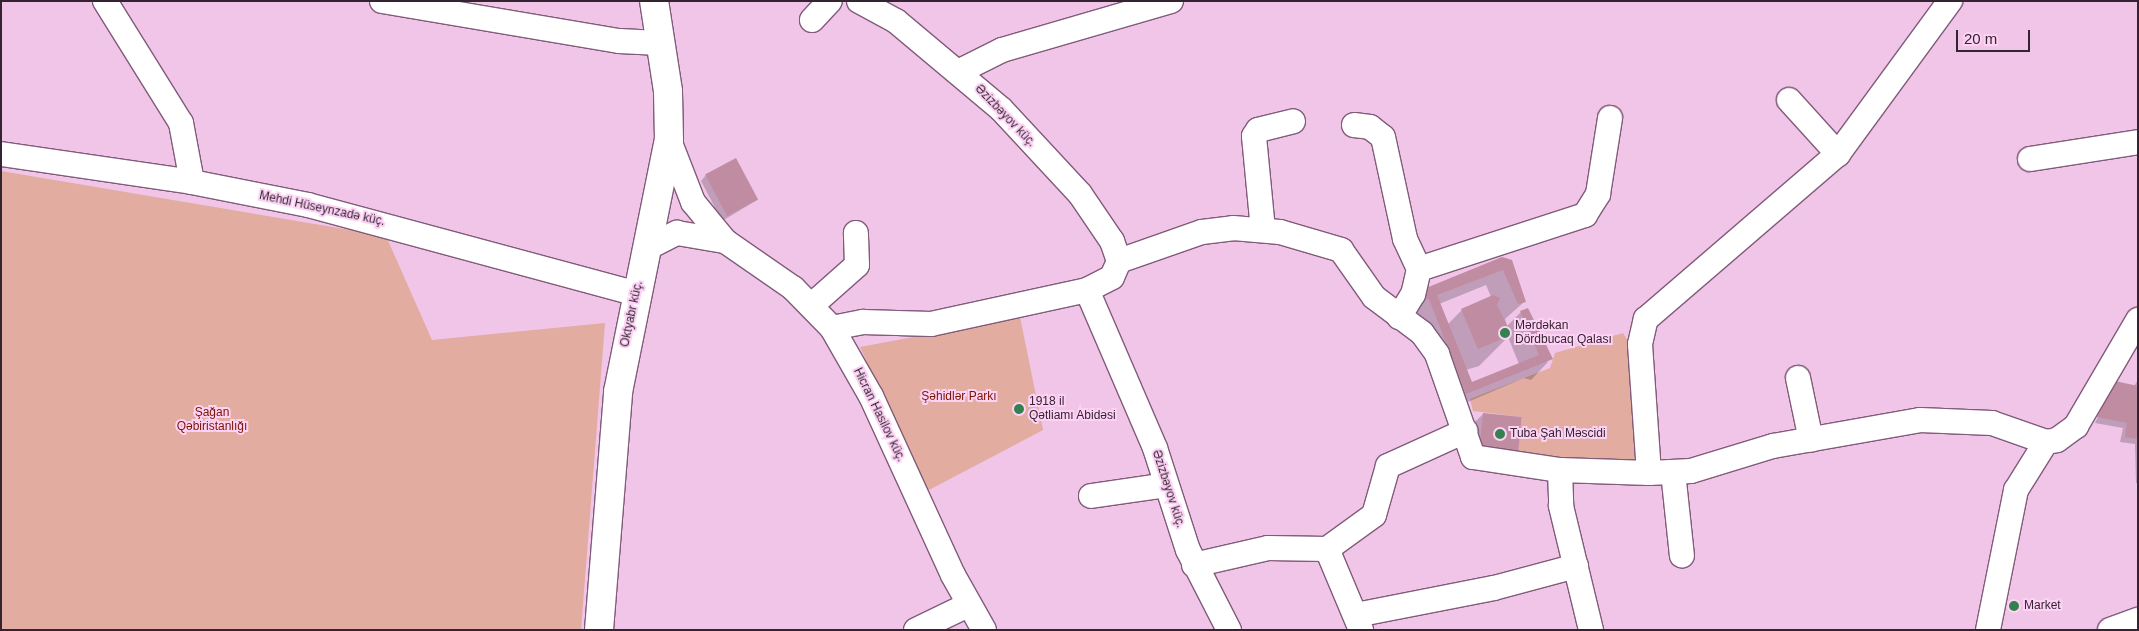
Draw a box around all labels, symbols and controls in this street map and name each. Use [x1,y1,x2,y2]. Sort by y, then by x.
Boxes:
scale bar [1959,20,2033,52]
text: 20 m [1964,30,1997,47]
street label: Əzizbəyov küç. [972,82,1038,150]
street label: Mehdi Hüseynzadə küç. [258,189,386,229]
street label: Oktyabr küç. [618,280,646,348]
place label: Mərdəkan Dördbucaq Qalası [1515,319,1612,347]
marker: Mərdəkan Dördbucaq Qalası [1499,327,1511,339]
street label: Hicran Hasilov küç. [850,366,908,464]
park label: Şəhidlər Parkı [921,390,997,404]
place label: 1918 il Qətliamı Abidəsi [1029,395,1116,423]
marker: 1918 il Qətliamı Abidəsi [1013,403,1025,415]
park label: Şağan Qəbiristanlığı [177,406,247,434]
place label: Tuba Şah Məscidi [1510,427,1606,441]
marker: Tuba Şah Məscidi [1494,428,1506,440]
street label: Əzizbəyov küç. [1149,448,1187,530]
place label: Market [2024,599,2061,613]
marker: Market [2008,600,2020,612]

